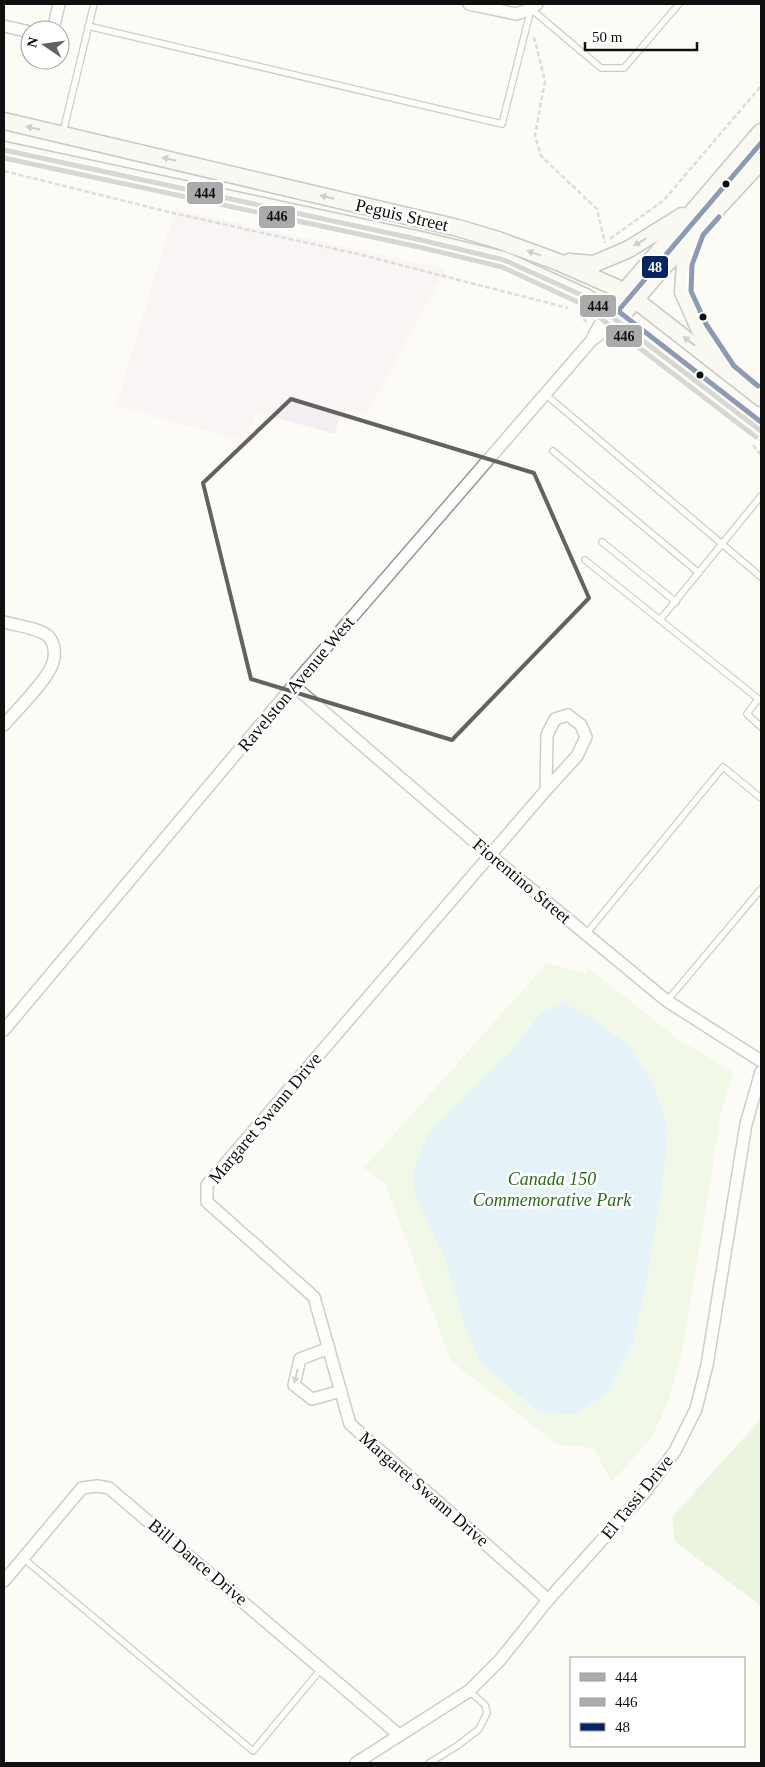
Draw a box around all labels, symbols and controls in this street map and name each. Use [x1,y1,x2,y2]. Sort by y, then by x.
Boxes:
north arrow [20,20,70,70]
scale bar [585,20,698,52]
text: 50 m [592,29,623,45]
text: N [24,36,41,49]
one-way arrow [25,124,41,132]
one-way arrow [161,155,176,163]
unlabelled marker [721,179,731,189]
line badge: 444 [186,181,224,205]
text: 444 [195,186,216,201]
one-way arrow [319,193,334,201]
street label: Peguis Street [354,195,450,235]
line badge: 446 [258,205,296,229]
text: 446 [267,209,288,224]
one-way arrow [634,238,647,247]
one-way arrow [526,249,541,257]
line badge: 48 [641,255,669,279]
text: 48 [648,260,662,275]
line badge: 444 [579,294,617,318]
text: 444 [588,299,609,314]
unlabelled marker [698,312,708,322]
line badge: 446 [605,324,643,348]
text: 446 [614,329,635,344]
one-way arrow [683,336,696,347]
unlabelled marker [695,370,705,380]
street label: Ravelston Avenue West [234,613,358,755]
street label: Fiorentino Street [469,834,575,928]
street label: Margaret Swann Drive [204,1049,326,1187]
park label: Canada 150 Commemorative Park [473,1169,632,1210]
one-way arrow [292,1369,300,1384]
street label: Margaret Swann Drive [355,1427,493,1551]
street label: El Tassi Drive [597,1451,677,1543]
street label: Bill Dance Drive [144,1515,252,1609]
legend [570,1657,745,1747]
text: 444 [615,1669,638,1685]
text: 446 [615,1694,638,1710]
text: 48 [615,1719,630,1735]

